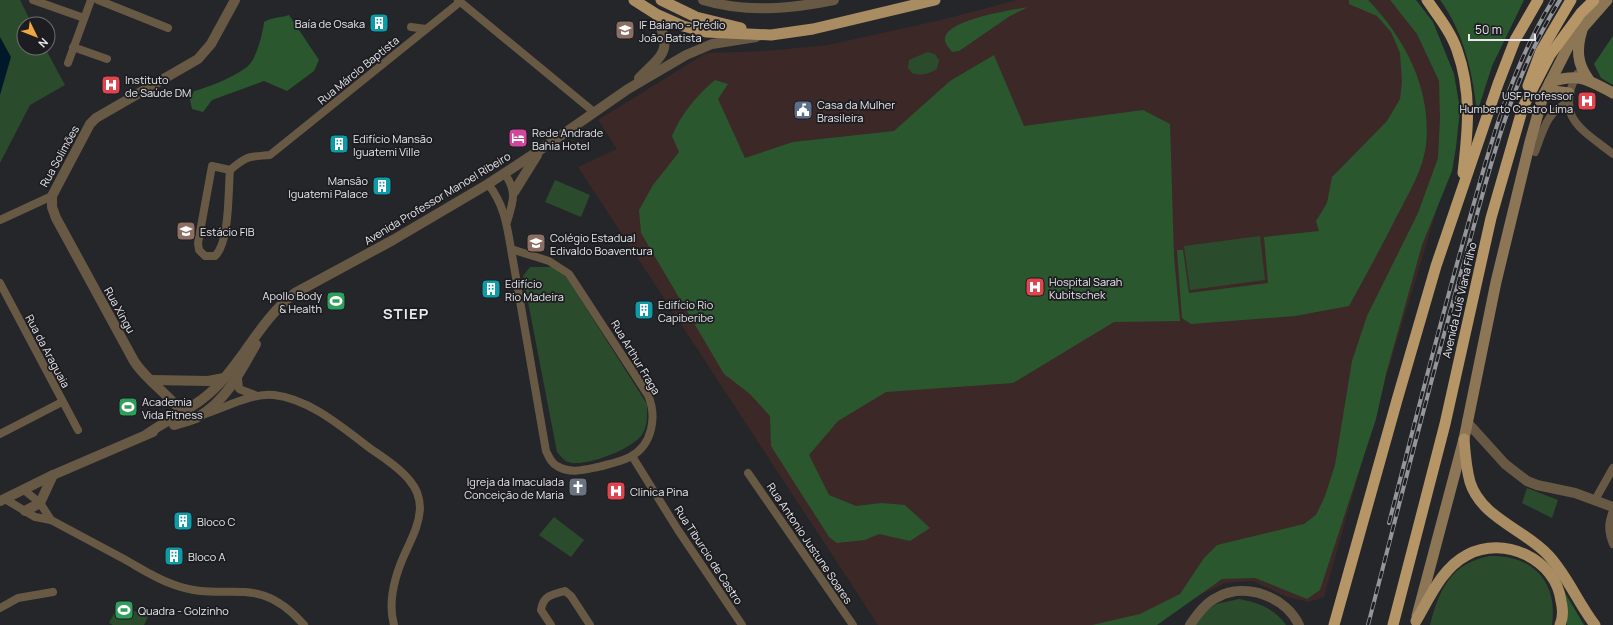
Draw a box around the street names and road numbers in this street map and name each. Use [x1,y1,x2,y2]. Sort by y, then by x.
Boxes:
street label: Rua Márclo Baptista [314,32,402,108]
street label: Rua Solimões [36,122,82,189]
street label: Avenida Professor Manoel Ribeiro [361,148,513,248]
street label: Avenida Luís Viana Filho [1438,240,1480,359]
street label: Rua Xingu [101,284,139,336]
street label: Rua da Araguaia [22,312,74,390]
street label: Rua Arthur Fraga [608,317,664,397]
street label: Rua Antonio Justune Soares [764,480,856,607]
street label: Rua Tiburcio de Castro [671,503,747,608]

